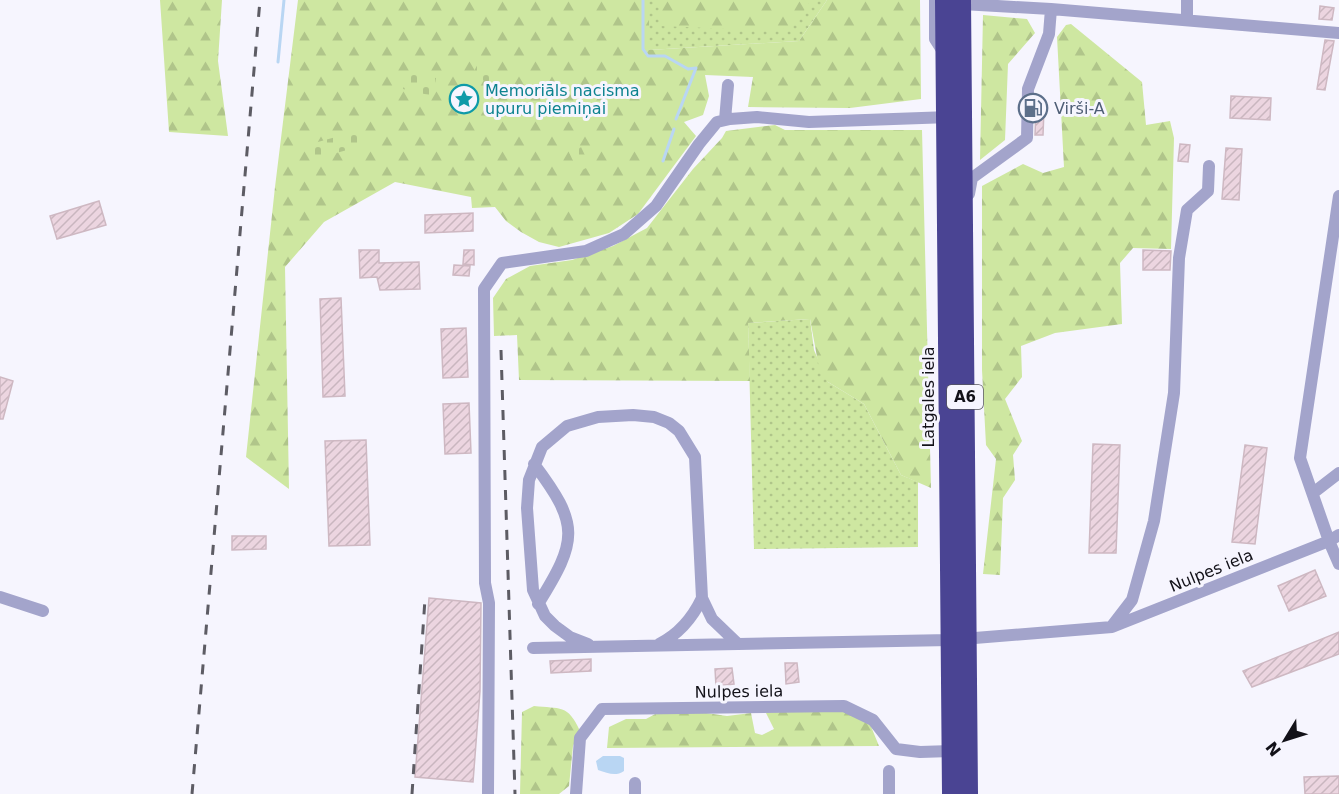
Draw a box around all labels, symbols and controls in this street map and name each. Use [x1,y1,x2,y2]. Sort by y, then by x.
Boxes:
place label: Memoriāls nacisma upuru piemiņai [485,81,640,118]
place icon: Memoriāls nacisma upuru piemiņai [448,83,480,115]
fuel station icon: Virši-A [1017,92,1049,124]
place label: Virši-A [1054,99,1105,118]
street label: Latgales iela [919,346,938,448]
road number: A6 [947,385,983,409]
street label: Nulpes iela [1167,545,1256,596]
street label: Nulpes iela [695,681,783,702]
north arrow [1255,710,1315,770]
text: N [1262,738,1285,760]

